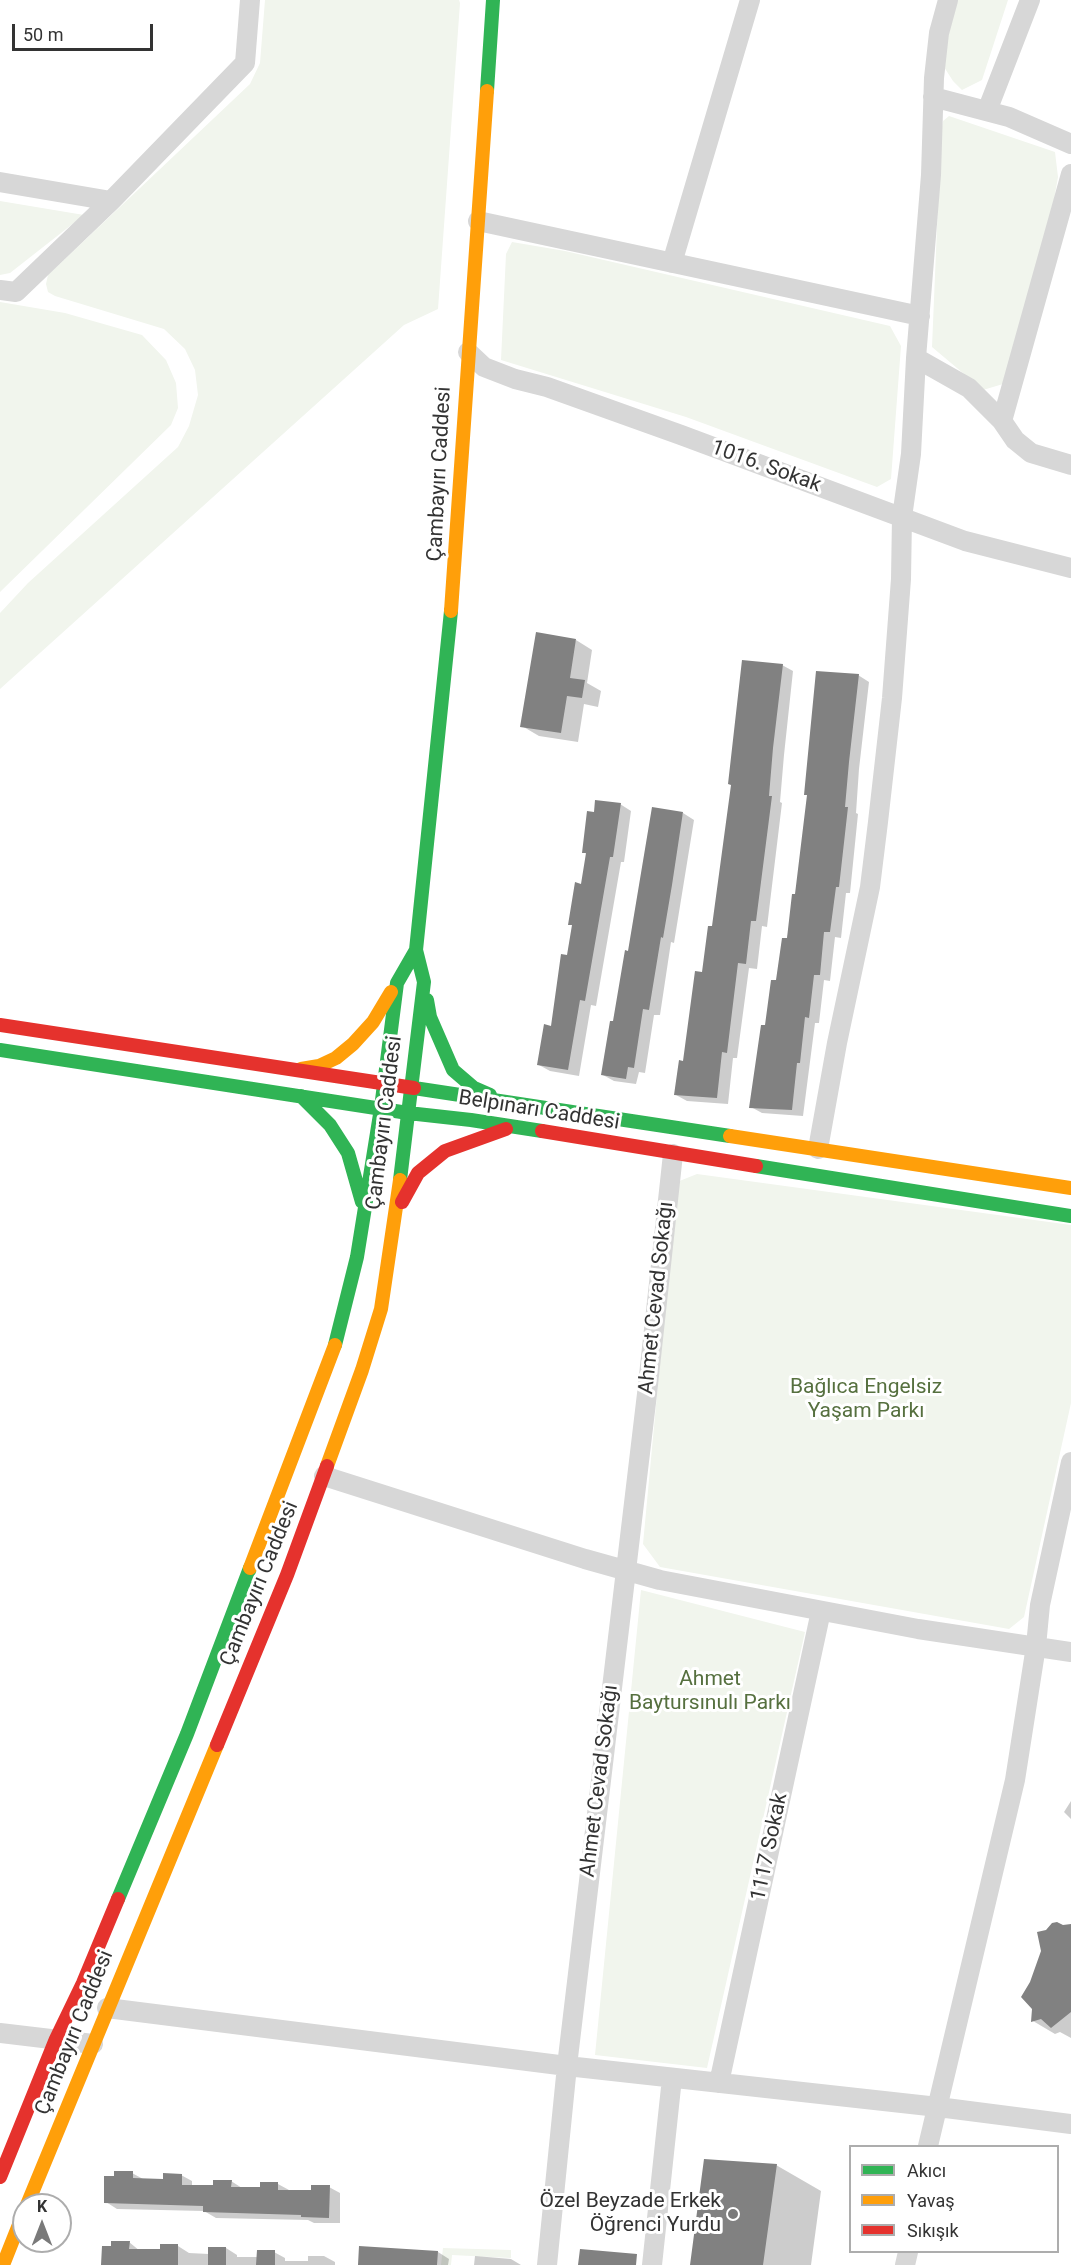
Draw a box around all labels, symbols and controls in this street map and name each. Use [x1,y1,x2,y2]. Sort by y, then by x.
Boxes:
scale bar [15,12,156,50]
text: 50 m [23,24,63,45]
street label: Çambayırı Caddesi [423,386,457,562]
street label: 1016. Sokak [708,435,824,499]
street label: Çambayırı Caddesi [362,1035,408,1211]
street label: Belpınarı Caddesi [457,1086,621,1136]
street label: Ahmet Cevad Sokağı [634,1200,680,1396]
park label: Bağlıca Engelsiz Yaşam Parkı [790,1375,942,1425]
street label: Çambayırı Caddesi [216,1498,304,1670]
park label: Ahmet Baytursınulı Parkı [629,1667,791,1717]
street label: Ahmet Cevad Sokağı [576,1683,624,1879]
street label: 1117 Sokak [746,1791,794,1903]
street label: Çambayırı Caddesi [31,1947,119,2119]
legend [849,2145,1059,2253]
text: Akıcı [907,2160,946,2181]
place label: Özel Beyzade Erkek Öğrenci Yurdu [540,2189,721,2239]
text: Yavaş [907,2190,955,2211]
north arrow [12,2193,72,2253]
text: K [37,2197,47,2216]
marker: Özel Beyzade Erkek Öğrenci Yurdu [726,2207,740,2221]
text: Sıkışık [907,2220,959,2241]

